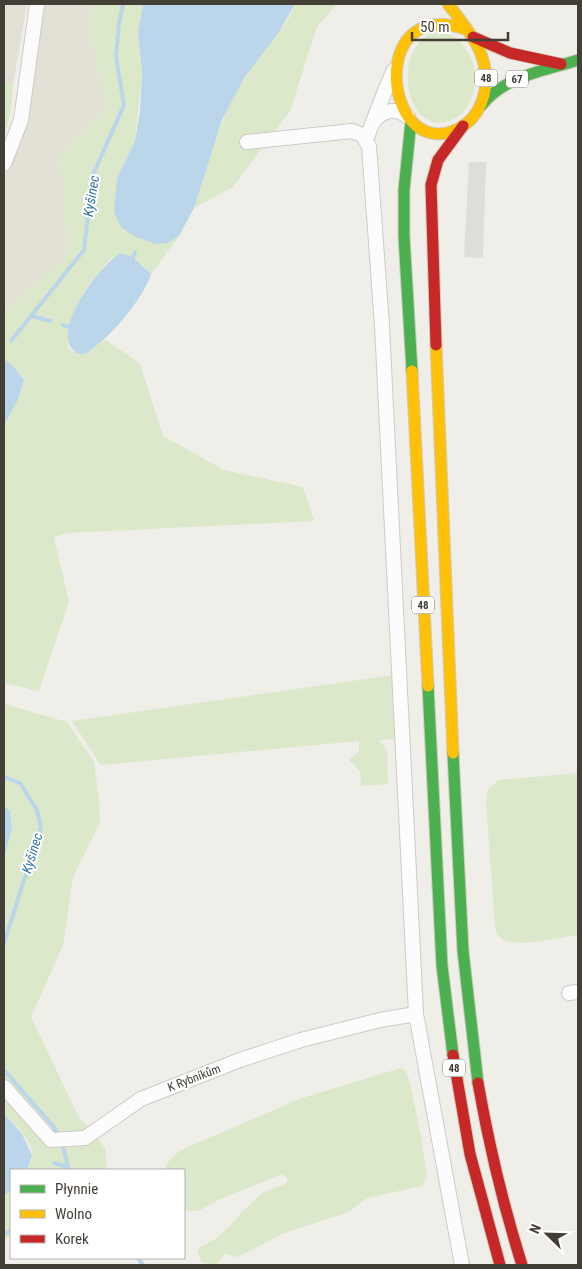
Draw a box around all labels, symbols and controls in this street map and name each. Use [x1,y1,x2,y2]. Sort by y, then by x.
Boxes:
scale bar [412,10,508,42]
text: 50 m [420,18,450,36]
road number: 48 [475,70,497,86]
road number: 67 [506,70,528,88]
water label: Kyšinec [80,174,102,218]
road number: 48 [412,596,434,614]
water label: Kyšinec [18,831,46,875]
road number: 48 [443,1060,465,1076]
street label: K Rybníkům [166,1062,222,1094]
legend [10,1169,185,1259]
text: Płynnie [55,1180,98,1198]
text: Wolno [55,1205,92,1223]
north arrow [522,1209,572,1259]
text: N [526,1222,544,1236]
text: Korek [55,1230,89,1248]

